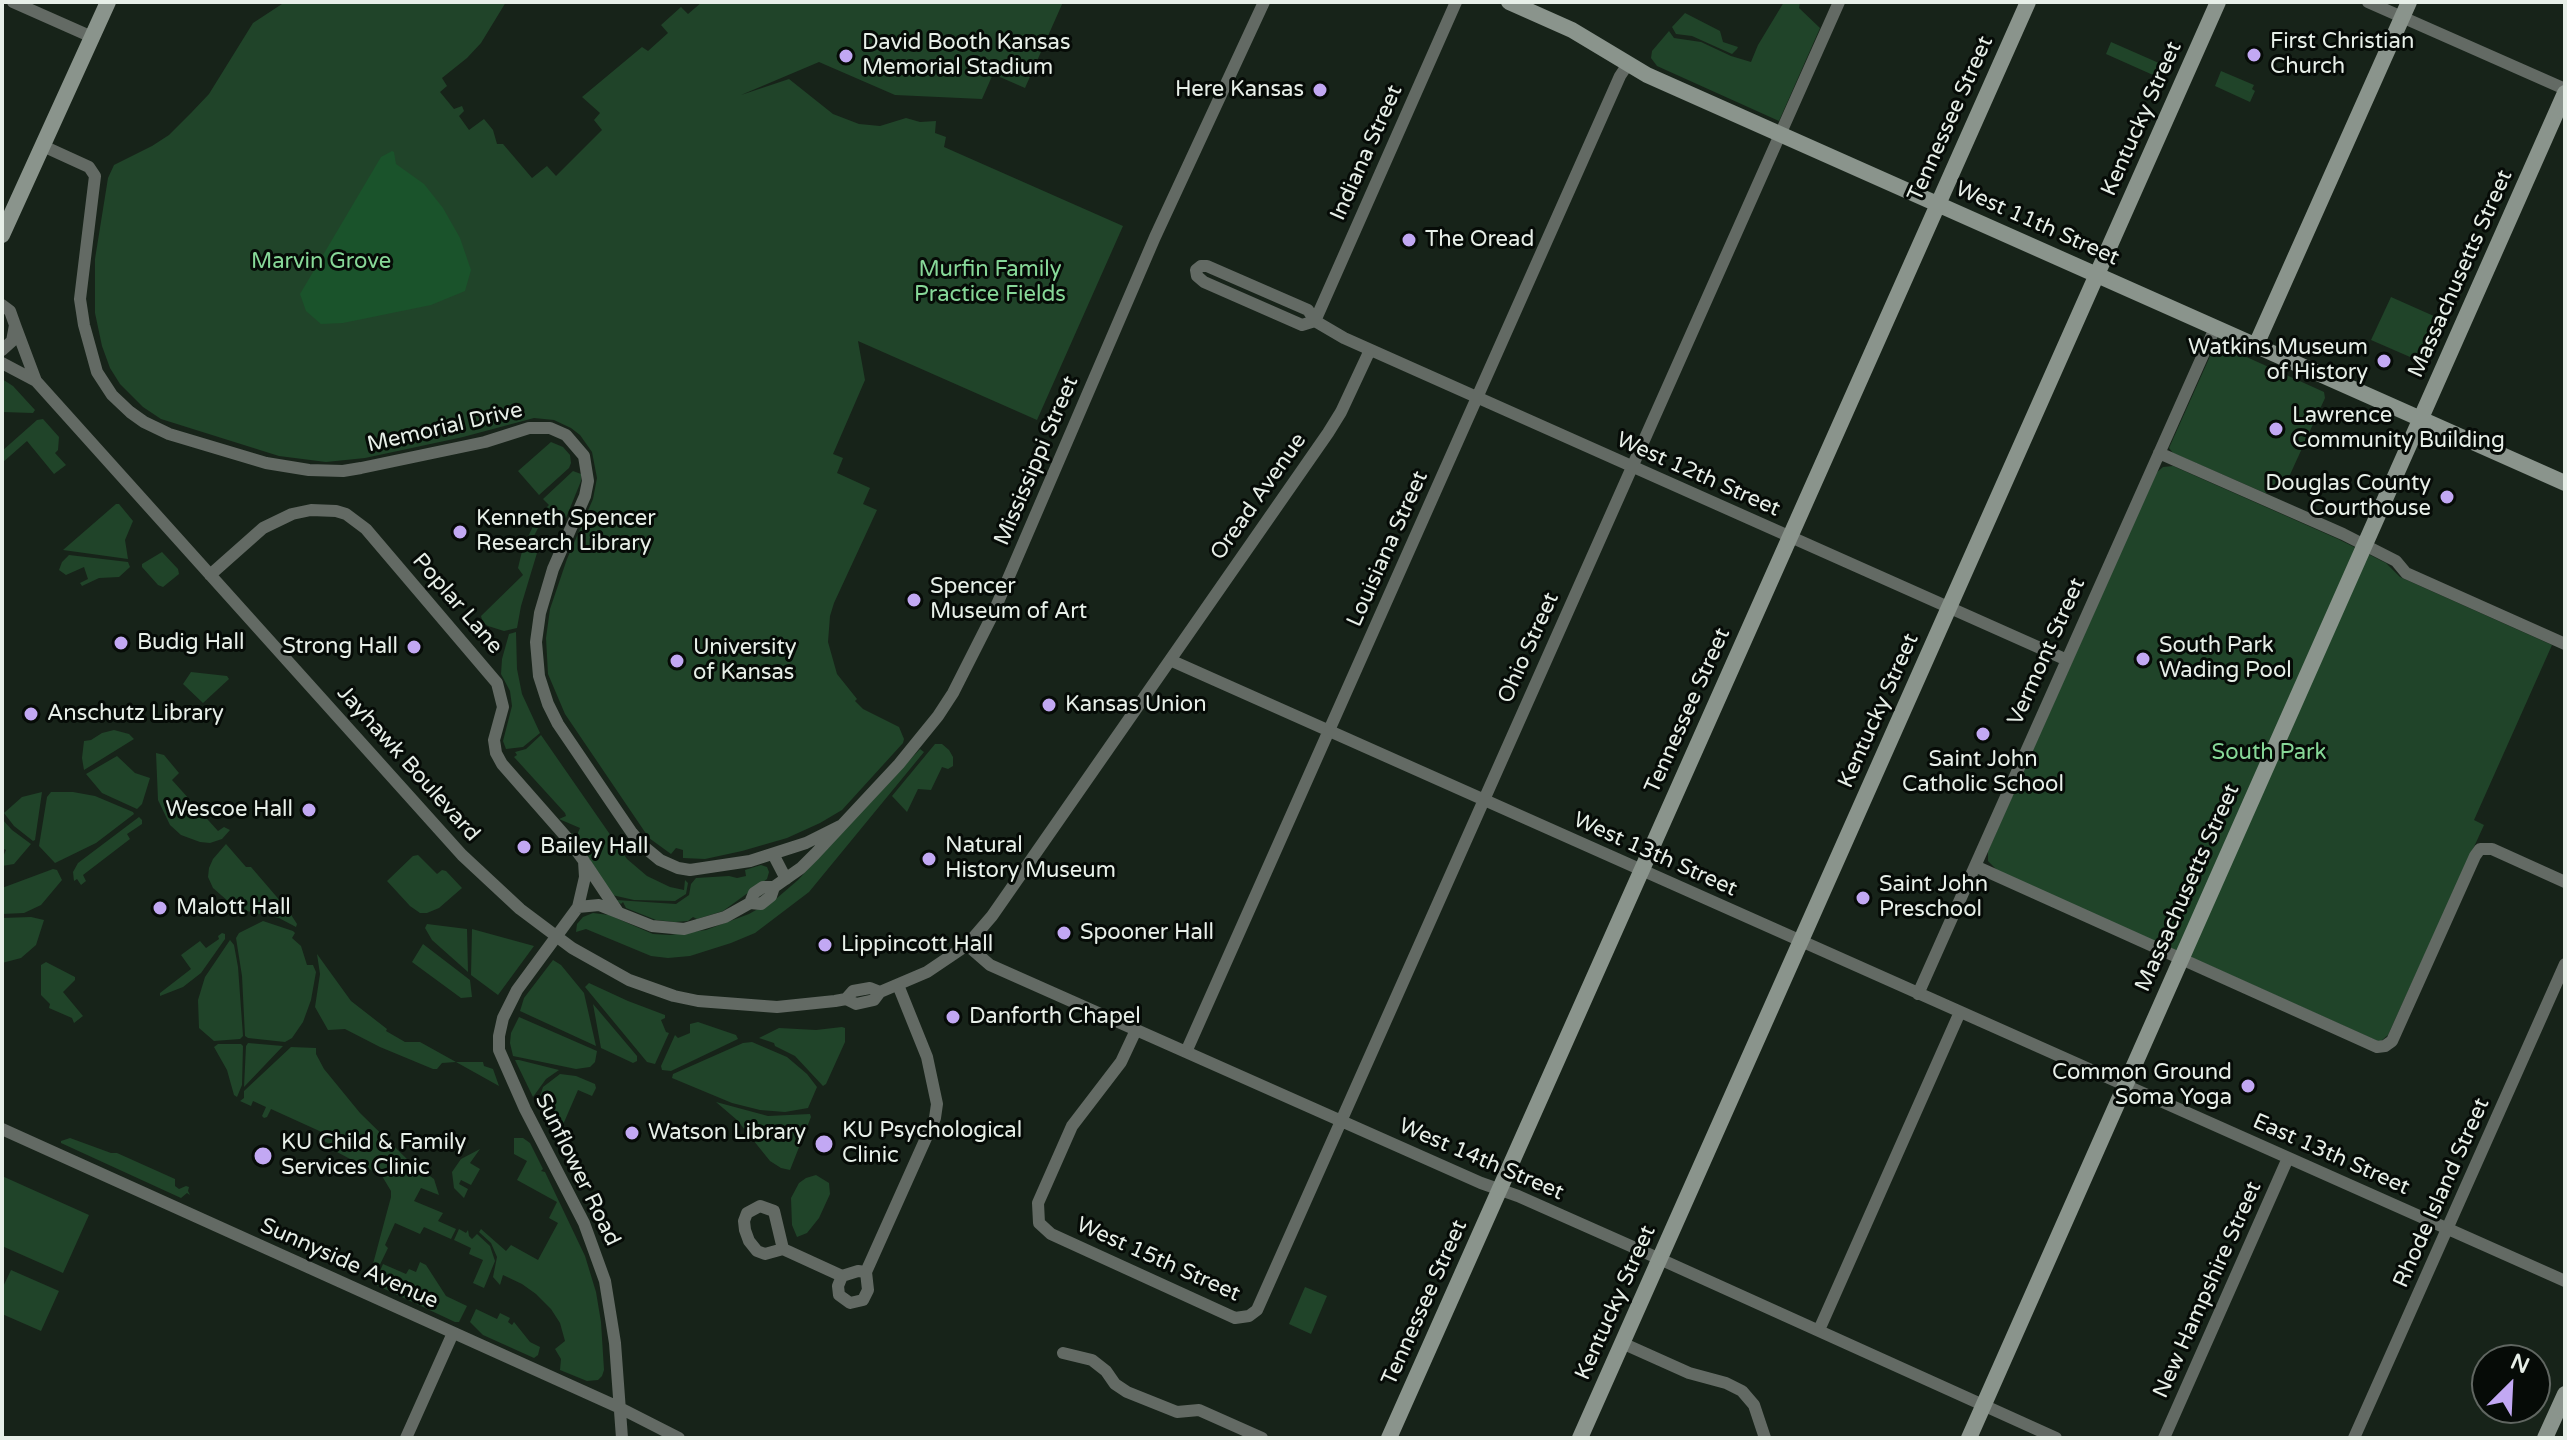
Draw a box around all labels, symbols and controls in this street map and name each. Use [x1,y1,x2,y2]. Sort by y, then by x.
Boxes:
place label: First Christian Church [2270,29,2414,80]
place label: David Booth Kansas Memorial Stadium [862,30,1071,82]
street label: Tennessee Street [1903,32,1999,206]
street label: Kentucky Street [2096,38,2188,200]
marker: First Christian Church [2245,46,2263,64]
marker: David Booth Kansas Memorial Stadium [837,47,855,65]
place label: Here Kansas [1175,77,1304,103]
marker: Here Kansas [1311,81,1329,99]
street label: Indiana Street [1325,81,1409,225]
street label: Massachusetts Street [2403,166,2519,382]
street label: West 11th Street [1951,176,2123,272]
place label: The Oread [1425,227,1534,253]
marker: The Oread [1400,231,1418,249]
park label: Marvin Grove [251,249,391,275]
park label: Murfin Family Practice Fields [914,257,1066,308]
place label: Watkins Museum of History [2188,335,2368,386]
marker: Watkins Museum of History [2375,352,2393,370]
street label: Mississippi Street [989,372,1085,550]
street label: Memorial Drive [365,397,525,459]
place label: Lawrence Community Building [2292,403,2505,454]
marker: Lawrence Community Building [2267,420,2285,438]
street label: West 12th Street [1612,427,1784,523]
street label: Oread Avenue [1205,428,1313,566]
street label: Louisiana Street [1342,467,1434,631]
place label: Douglas County Courthouse [2265,471,2431,522]
marker: Douglas County Courthouse [2438,488,2456,506]
place label: Kenneth Spencer Research Library [476,506,656,558]
marker: Kenneth Spencer Research Library [451,523,469,541]
street label: Poplar Lane [406,548,508,660]
place label: Spencer Museum of Art [930,574,1087,626]
street label: Vermont Street [2003,574,2091,730]
street label: Ohio Street [1493,588,1565,708]
marker: Spencer Museum of Art [905,591,923,609]
street label: Tennessee Street [1640,624,1736,798]
place label: Budig Hall [137,630,244,656]
street label: Kentucky Street [1833,630,1925,792]
place label: South Park Wading Pool [2159,633,2292,684]
marker: Budig Hall [112,634,130,652]
place label: Strong Hall [282,634,398,660]
place label: University of Kansas [693,635,797,686]
marker: Strong Hall [405,638,423,656]
marker: South Park Wading Pool [2134,650,2152,668]
marker: University of Kansas [668,652,686,670]
street label: Jayhawk Boulevard [331,681,485,847]
place label: Kansas Union [1065,692,1207,718]
marker: Kansas Union [1040,696,1058,714]
place label: Anschutz Library [47,701,224,727]
marker: Anschutz Library [22,705,40,723]
marker: Saint John Catholic School [1974,725,1992,743]
park label: South Park [2212,740,2326,766]
place label: Saint John Catholic School [1902,747,2064,798]
street label: Massachusetts Street [2130,780,2246,996]
place label: Wescoe Hall [166,797,293,823]
marker: Wescoe Hall [300,801,318,819]
street label: West 13th Street [1569,807,1741,903]
place label: Natural History Museum [945,833,1116,884]
place label: Bailey Hall [540,834,648,860]
marker: Bailey Hall [515,838,533,856]
marker: Natural History Museum [920,850,938,868]
place label: Saint John Preschool [1879,872,1988,924]
marker: Saint John Preschool [1854,889,1872,907]
place label: Malott Hall [176,895,291,921]
marker: Malott Hall [151,899,169,917]
place label: Spooner Hall [1080,920,1214,946]
marker: Spooner Hall [1055,924,1073,942]
place label: Lippincott Hall [841,932,993,958]
marker: Lippincott Hall [816,936,834,954]
place label: Danforth Chapel [969,1004,1141,1030]
marker: Danforth Chapel [944,1008,962,1026]
place label: Common Ground Soma Yoga [2052,1060,2232,1112]
marker: Common Ground Soma Yoga [2239,1077,2257,1095]
street label: Sunflower Road [529,1090,625,1250]
street label: Rhode Island Street [2388,1094,2496,1292]
street label: East 13th Street [2248,1109,2414,1201]
street label: West 14th Street [1395,1113,1567,1207]
place label: KU Psychological Clinic [842,1118,1022,1170]
place label: Watson Library [648,1120,806,1146]
marker: Watson Library [623,1124,641,1142]
place label: KU Child & Family Services Clinic [281,1130,466,1182]
marker: KU Psychological Clinic [813,1133,835,1155]
marker: KU Child & Family Services Clinic [252,1145,274,1167]
street label: New Hampshire Street [2148,1178,2268,1402]
street label: West 15th Street [1072,1212,1244,1308]
street label: Sunnyside Avenue [256,1213,442,1315]
street label: Tennessee Street [1377,1216,1473,1390]
street label: Kentucky Street [1570,1222,1662,1384]
north arrow [2471,1344,2551,1424]
text: N [2507,1348,2533,1379]

